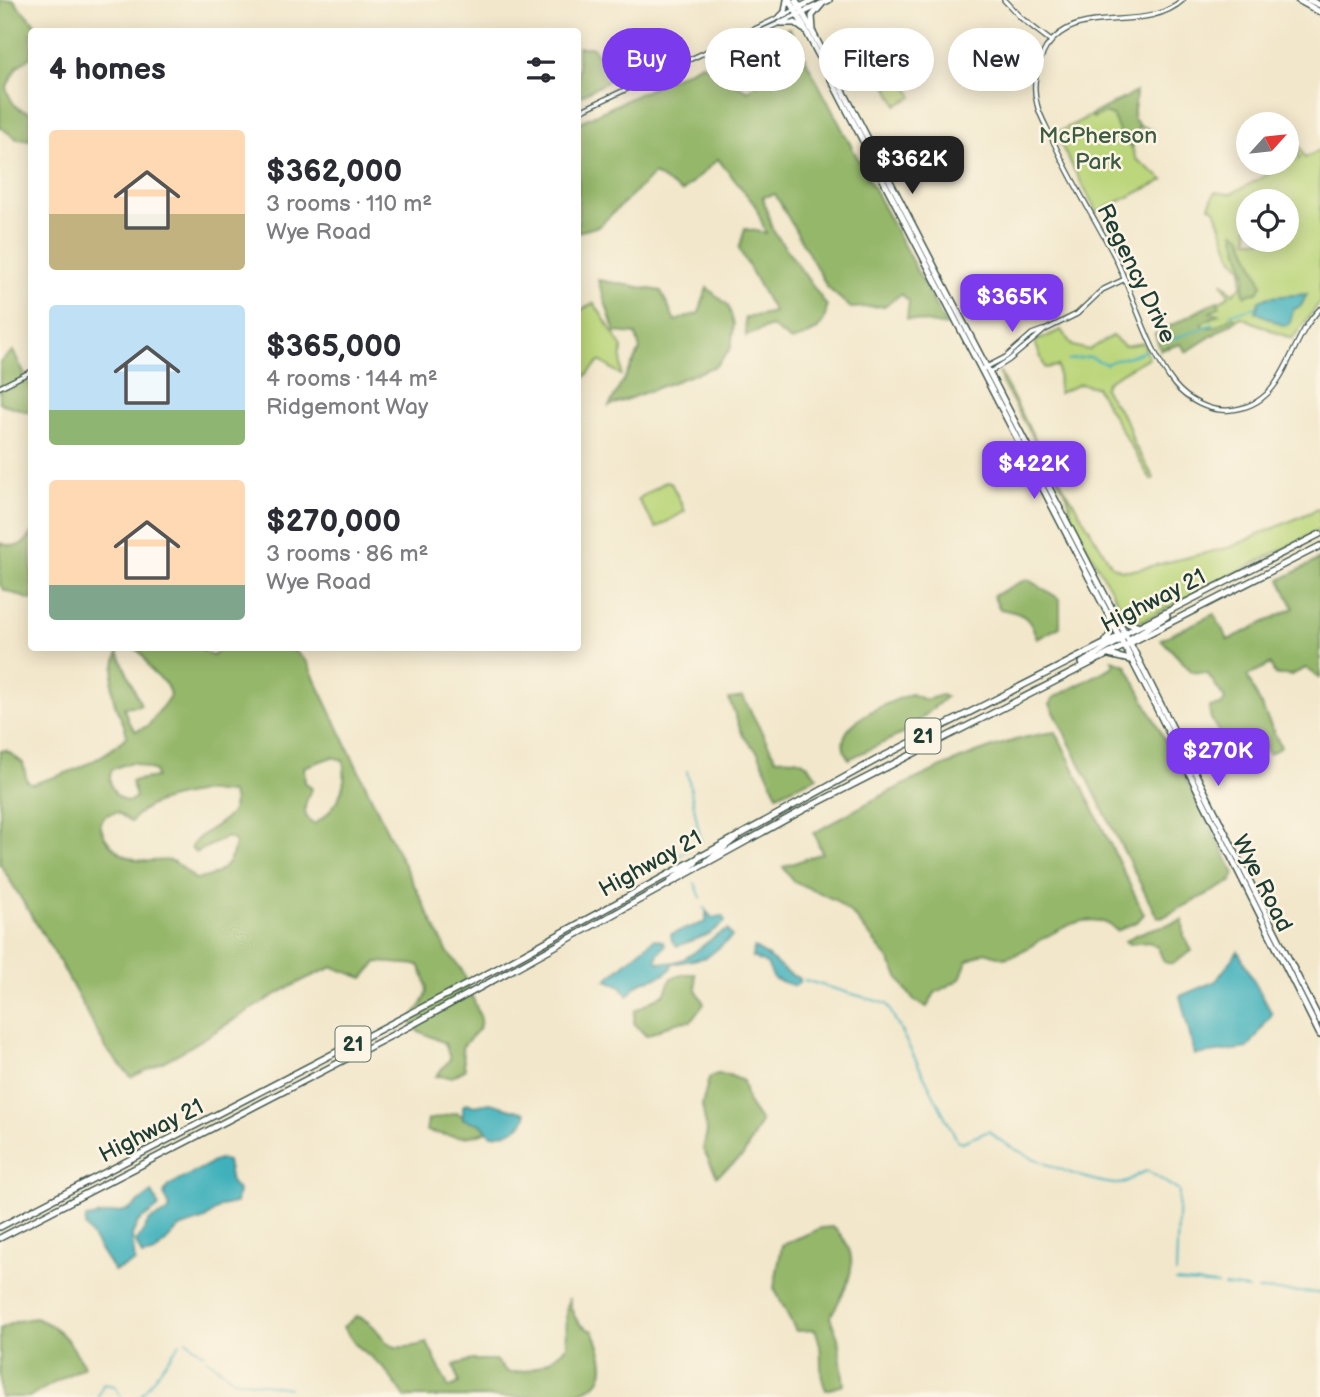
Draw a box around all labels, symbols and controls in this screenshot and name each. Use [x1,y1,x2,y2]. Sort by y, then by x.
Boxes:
chip: Buy [602,28,691,91]
chip: Rent [705,28,805,91]
chip: Filters [819,28,934,91]
chip: New [948,28,1044,91]
icon: filters [522,51,560,89]
text: 4 homes [49,52,166,88]
north arrow [1236,112,1298,175]
map controls [1236,112,1299,252]
park label: McPherson Park [1039,122,1157,176]
pin: $362K [863,136,961,196]
text: $362K [876,145,948,173]
text: $362,000 [266,154,402,190]
icon: home [105,158,189,242]
button: locate [1236,189,1299,252]
text: 3 rooms · 110 m² [266,190,432,218]
street label: Regency Drive [1090,199,1182,348]
text: Wye Road [266,218,371,246]
pin: $365K [963,274,1061,334]
text: $365K [976,283,1048,311]
text: $365,000 [266,329,402,365]
icon: home [105,333,189,417]
text: 4 rooms · 144 m² [266,365,438,393]
text: Ridgemont Way [266,393,428,421]
pin: $422K [985,442,1083,501]
text: $422K [998,450,1070,478]
text: $270,000 [266,504,401,540]
icon: home [105,508,189,592]
text: 3 rooms · 86 m² [266,540,428,568]
street label: Highway 21 [1097,563,1210,639]
text: Wye Road [266,568,371,596]
road number: 21 [906,718,940,754]
pin: $270K [1169,728,1267,788]
text: $270K [1182,737,1254,765]
street label: Highway 21 [594,824,707,904]
street label: Wye Road [1226,830,1298,937]
road number: 21 [336,1026,370,1062]
street label: Highway 21 [95,1093,208,1169]

